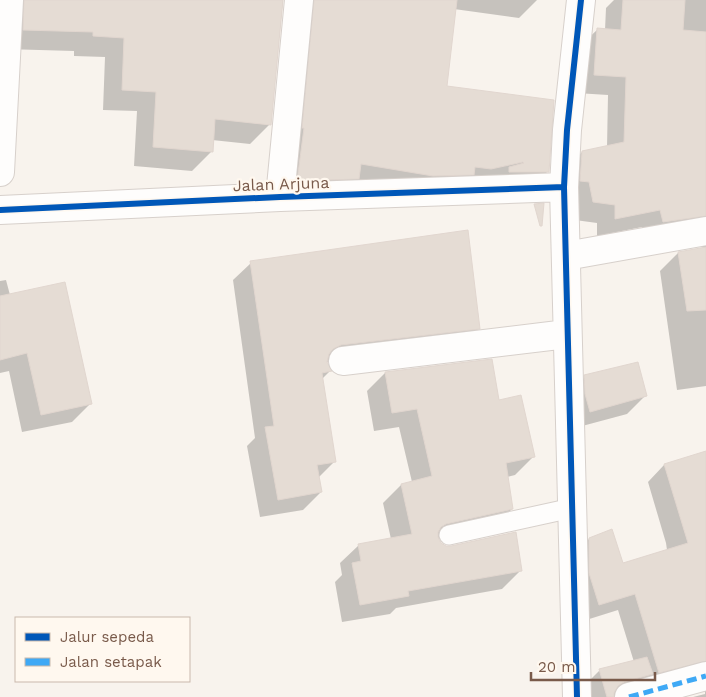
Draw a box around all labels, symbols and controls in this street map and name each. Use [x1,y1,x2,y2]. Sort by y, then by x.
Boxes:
street label: Jalan Arjuna [232,173,330,195]
legend [15,617,190,682]
text: Jalur sepeda [60,628,154,646]
scale bar [531,650,655,682]
text: Jalan setapak [60,653,162,671]
text: 20 m [538,658,576,676]

